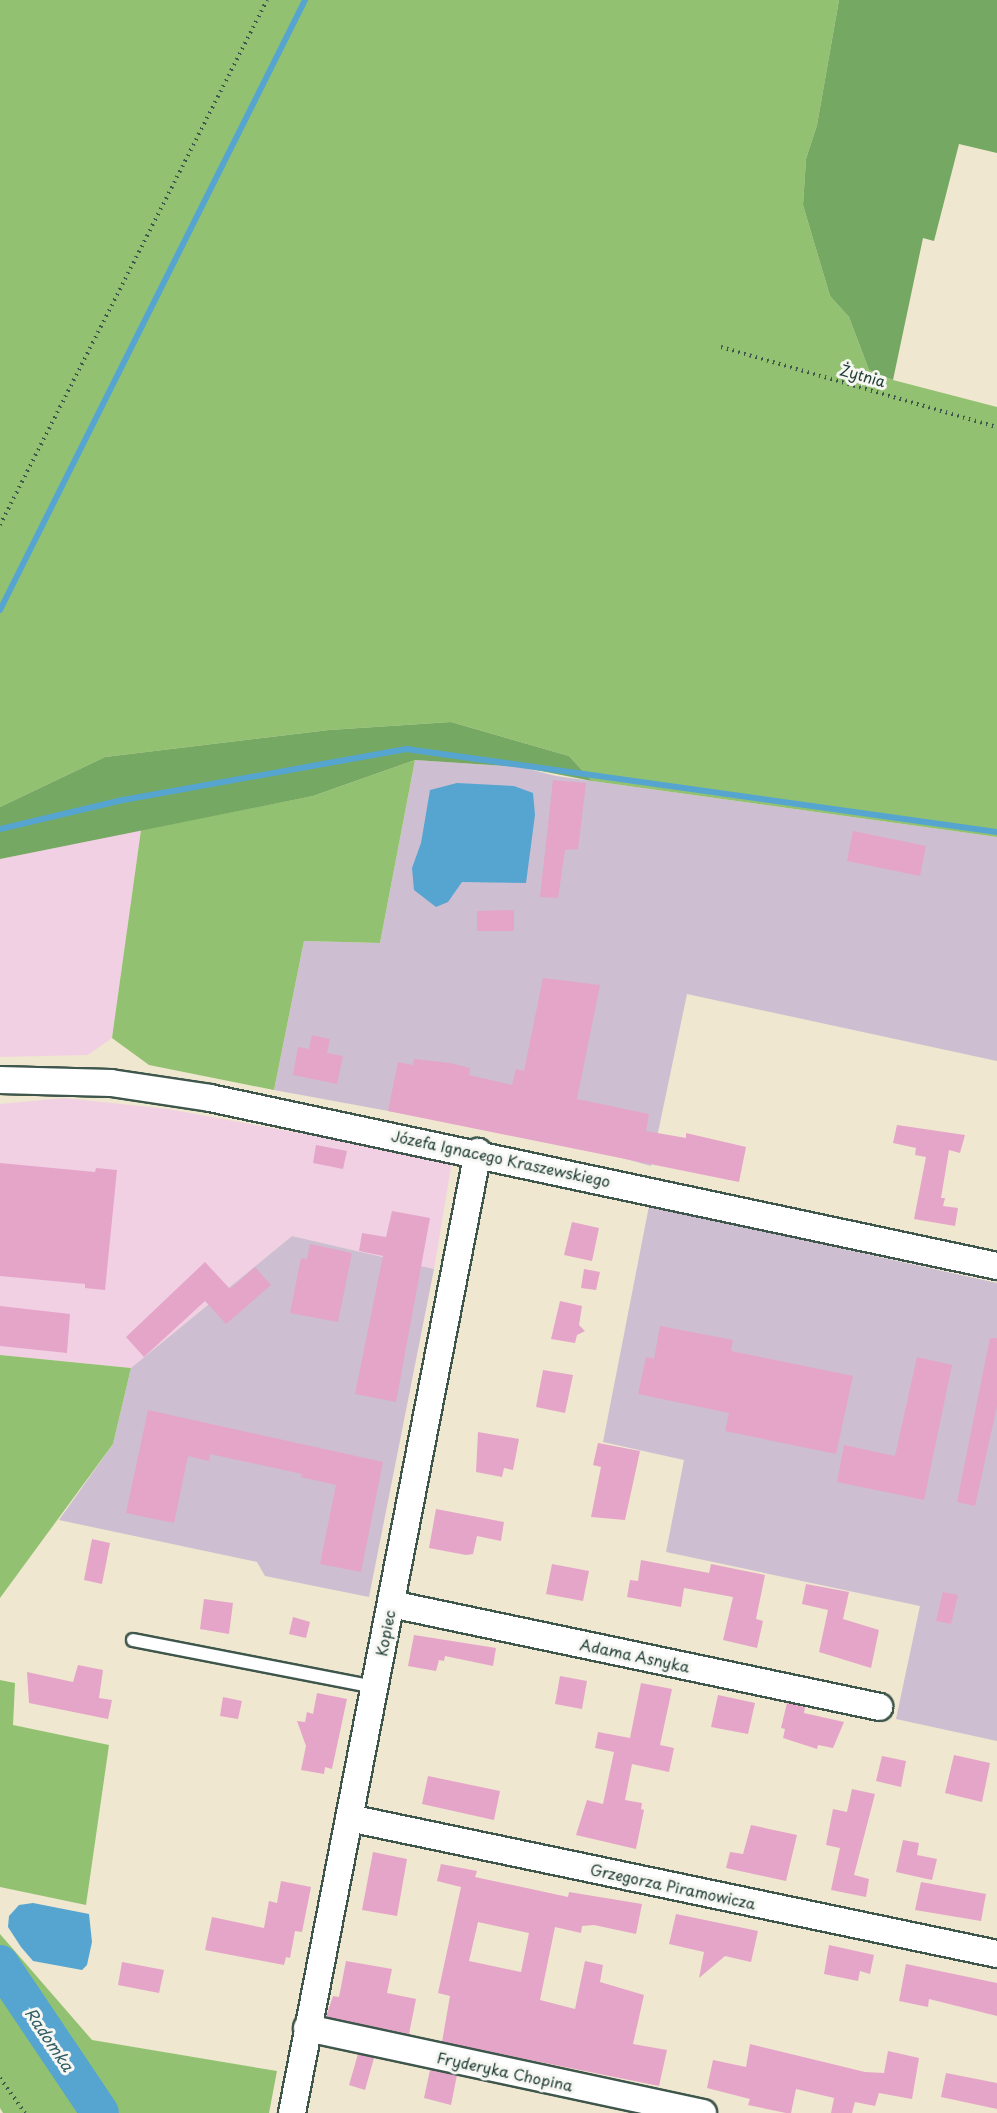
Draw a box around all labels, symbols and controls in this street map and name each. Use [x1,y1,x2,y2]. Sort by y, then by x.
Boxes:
street label: Żytnia [838,360,888,390]
street label: Józefa Ignacego Kraszewskiego [388,1126,614,1190]
street label: Kopiec [372,1608,398,1658]
street label: Adama Asnyka [578,1635,692,1675]
street label: Grzegorza Piramowicza [589,1860,757,1912]
water label: Radomka [22,2004,78,2074]
street label: Fryderyka Chopina [435,2048,575,2094]

